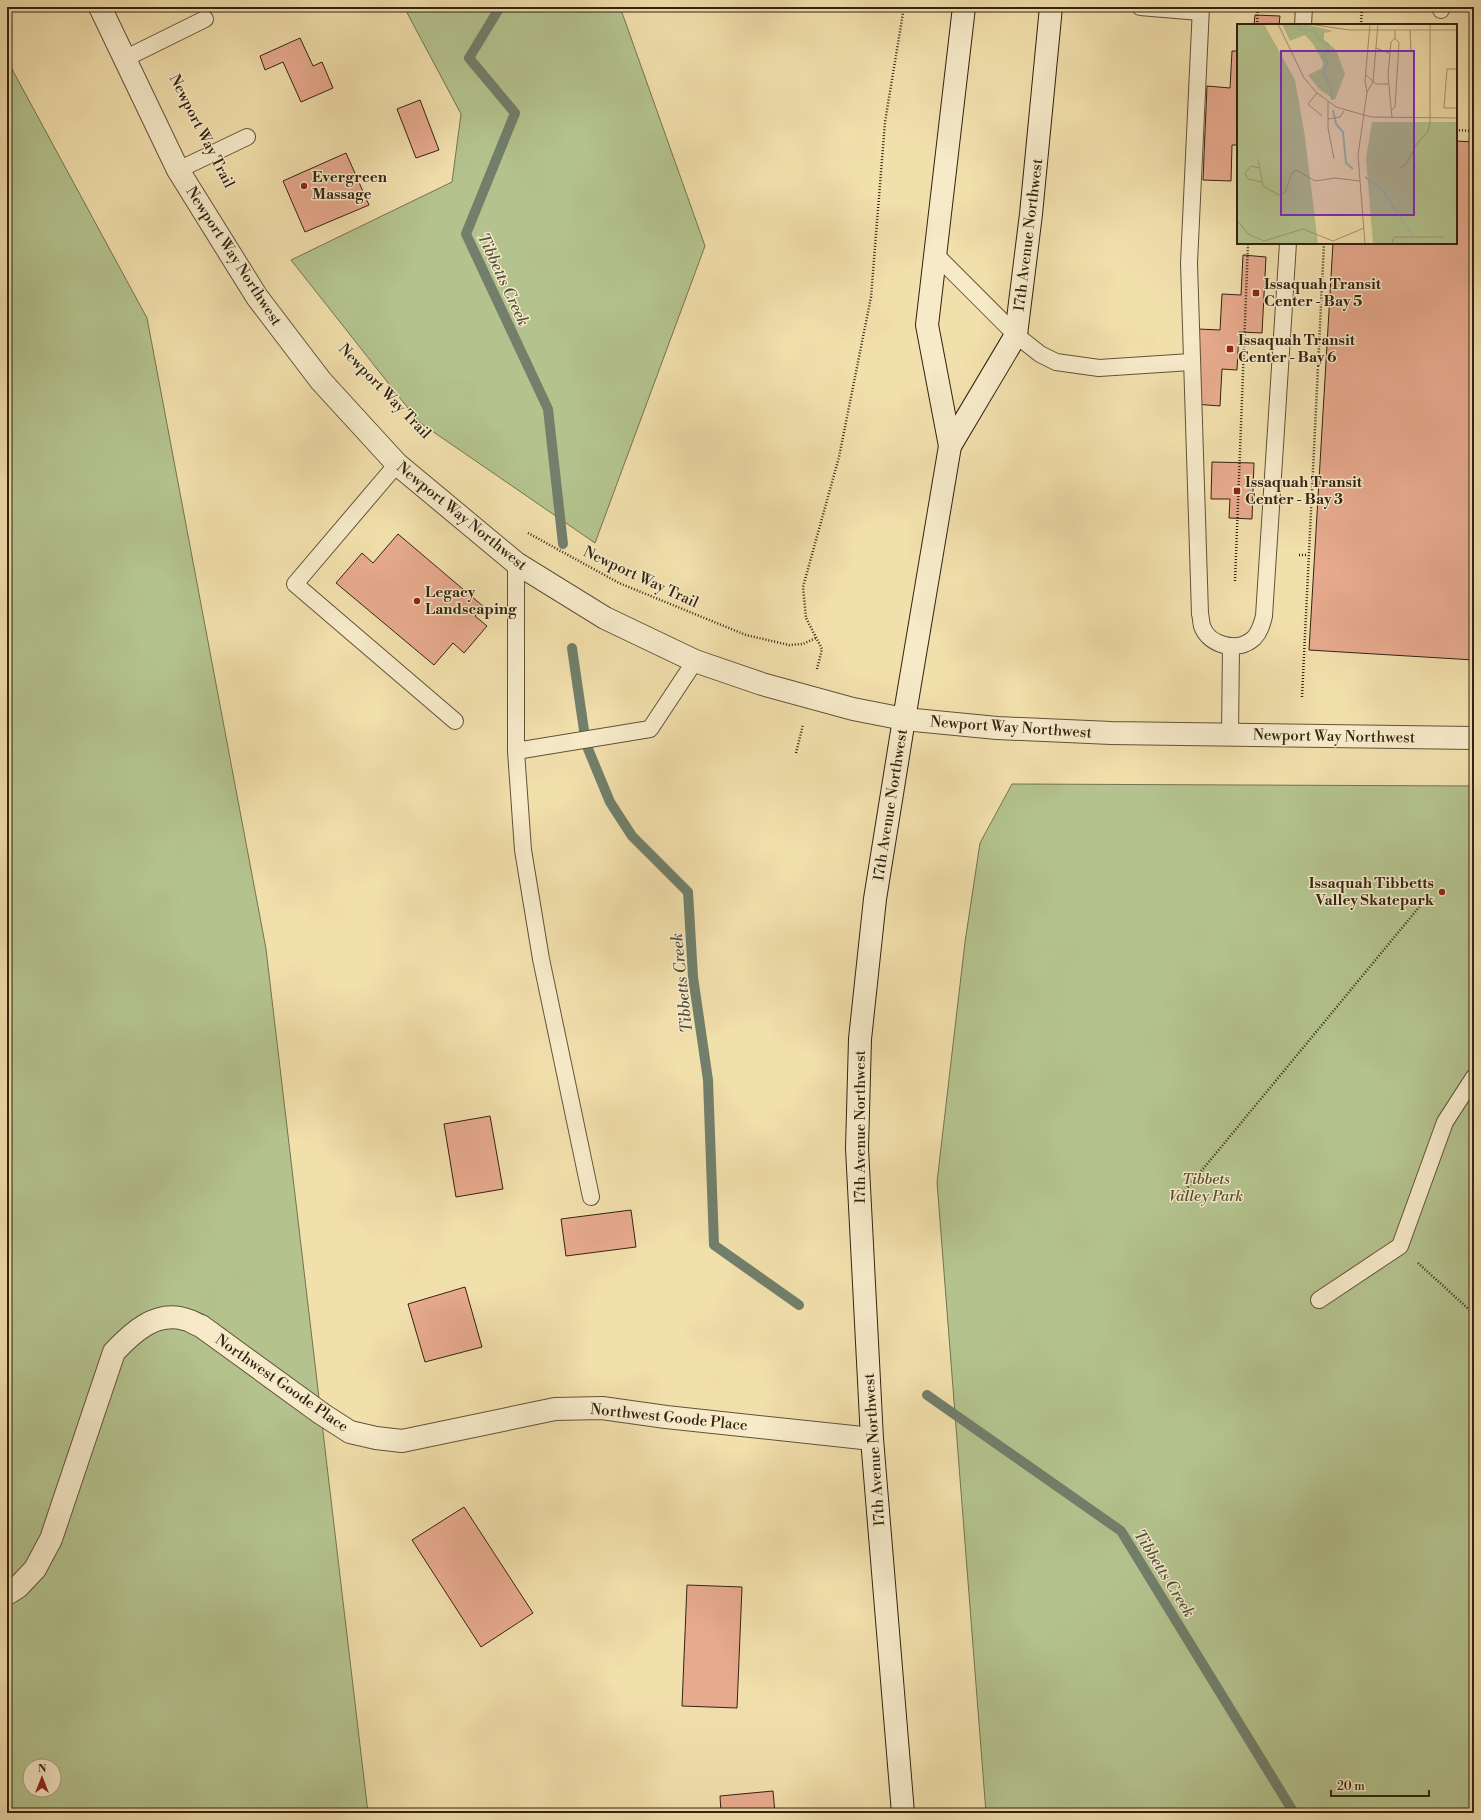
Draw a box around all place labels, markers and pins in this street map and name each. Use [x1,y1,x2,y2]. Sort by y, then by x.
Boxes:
place label: Evergreen Massage [312,168,388,204]
marker: Evergreen Massage [299,181,309,191]
place label: Issaquah Transit Center - Bay 5 [1264,275,1382,311]
marker: Issaquah Transit Center - Bay 5 [1251,288,1261,298]
place label: Issaquah Transit Center - Bay 6 [1238,331,1356,367]
marker: Issaquah Transit Center - Bay 6 [1225,344,1235,354]
place label: Issaquah Transit Center - Bay 3 [1245,473,1363,509]
marker: Issaquah Transit Center - Bay 3 [1232,486,1242,496]
place label: Legacy Landscaping [425,583,517,619]
marker: Legacy Landscaping [412,596,422,606]
place label: Issaquah Tibbetts Valley Skatepark [1309,874,1435,910]
marker: Issaquah Tibbetts Valley Skatepark [1437,887,1447,897]

